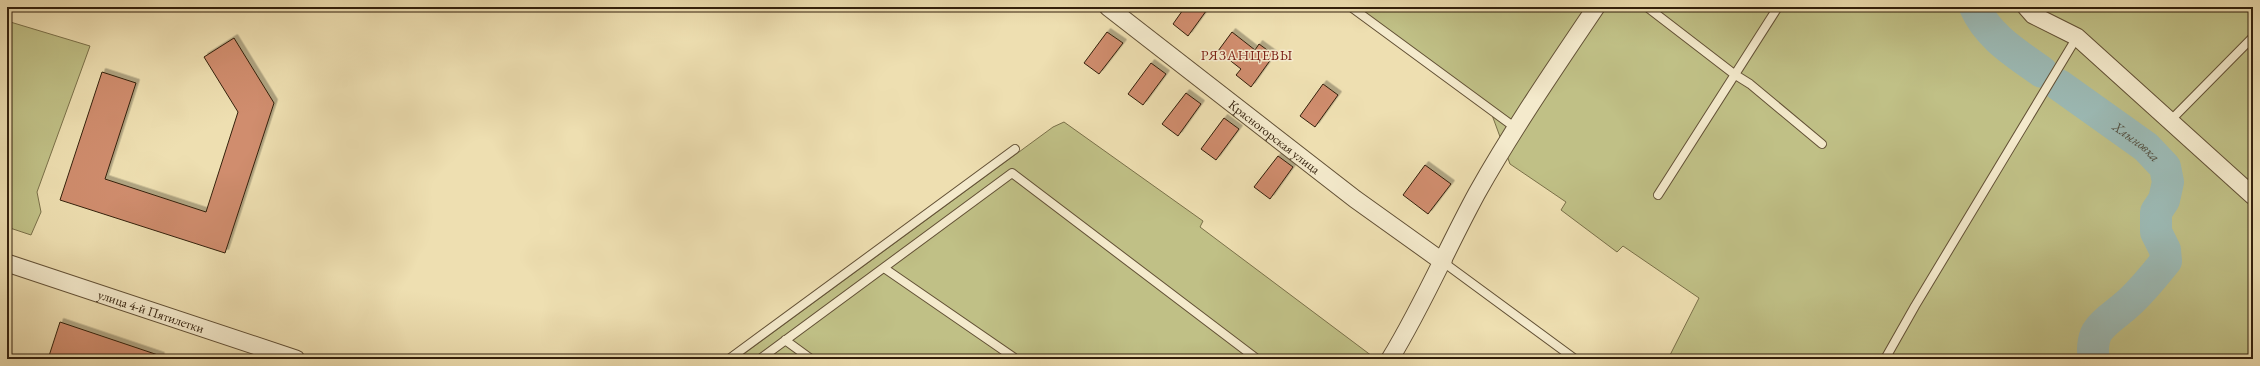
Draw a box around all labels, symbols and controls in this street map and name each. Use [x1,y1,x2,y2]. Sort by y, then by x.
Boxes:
district label: РЯЗАНЦЕВЫ [1201,46,1293,64]
street label: Красногорская улица [1225,96,1324,178]
water label: Хлыновка [2109,117,2164,166]
street label: улица 4-й Пятилетки [96,285,207,336]

